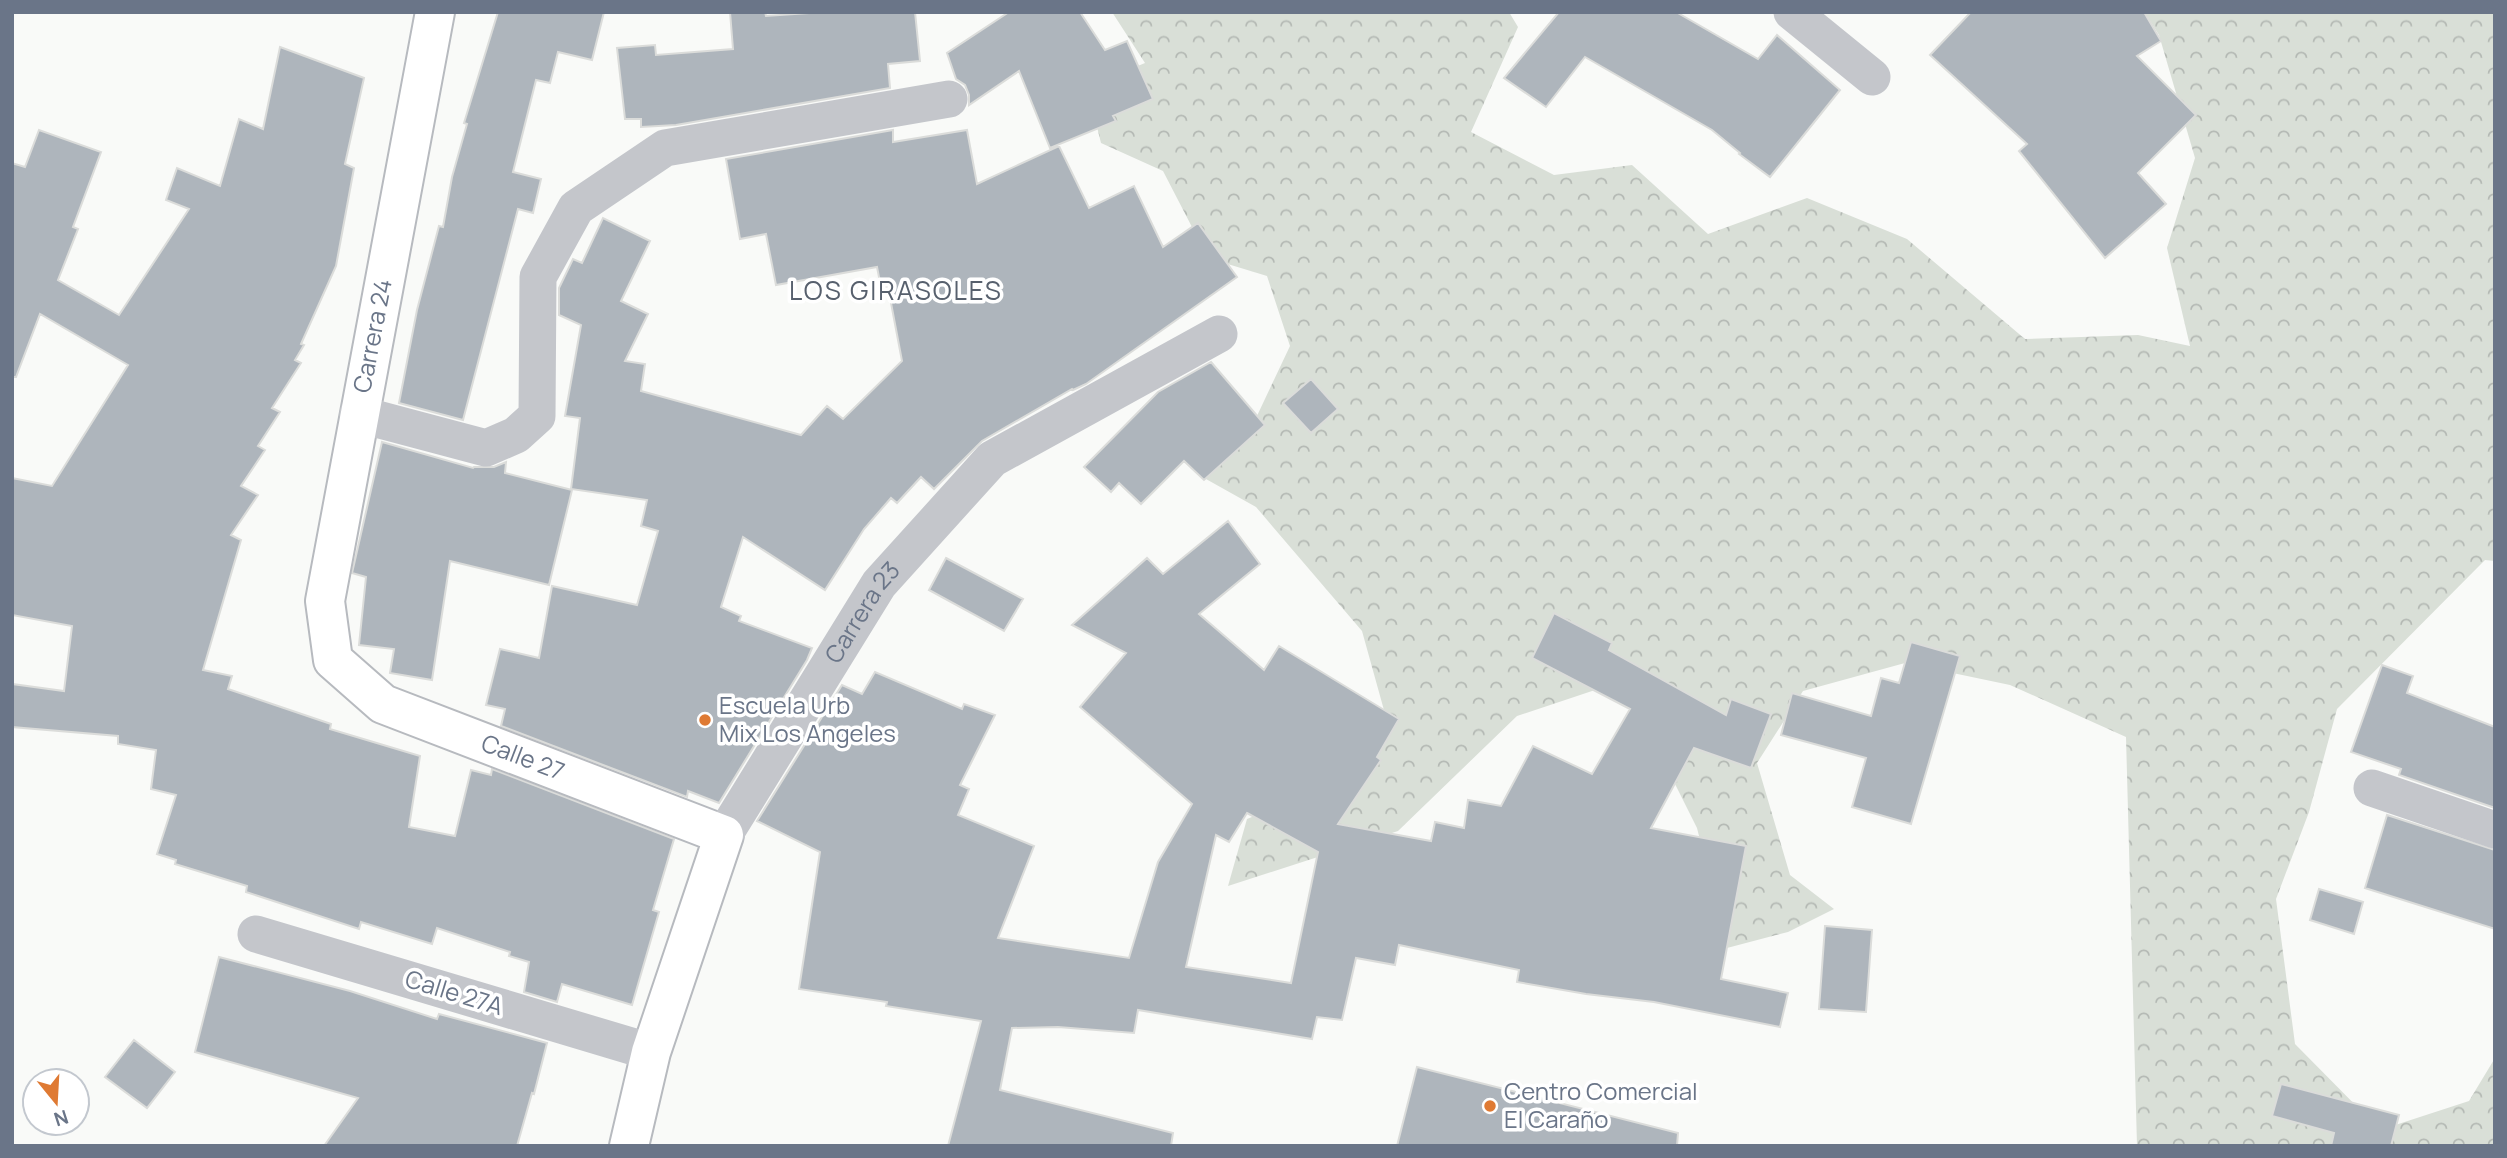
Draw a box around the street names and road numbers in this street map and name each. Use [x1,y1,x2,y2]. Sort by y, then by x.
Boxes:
street label: Carrera 24 [344,276,399,395]
street label: Carrera 23 [816,554,907,669]
street label: Calle 27 [477,725,569,787]
street label: Calle 27A [402,961,507,1022]

